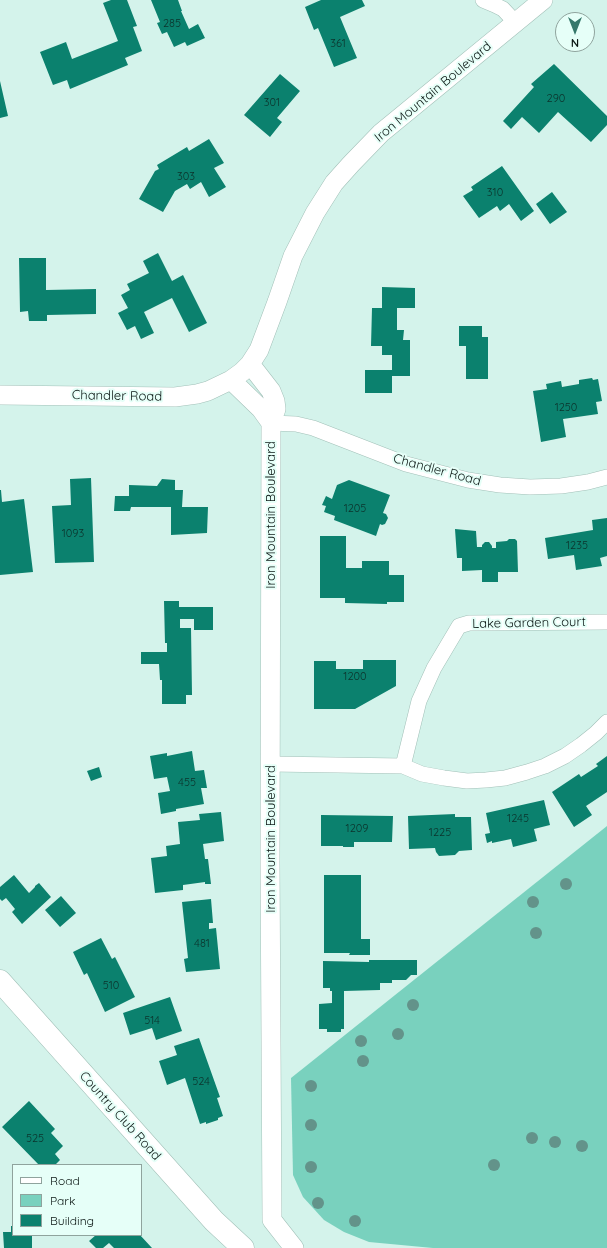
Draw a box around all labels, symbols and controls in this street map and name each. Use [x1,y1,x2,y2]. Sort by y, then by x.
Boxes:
north arrow [555,12,595,52]
house number: 285 [163,17,181,31]
text: N [571,36,579,50]
house number: 361 [330,37,346,51]
street label: Iron Mountain Boulevard [371,39,495,145]
house number: 290 [547,92,565,106]
house number: 301 [264,96,280,110]
house number: 303 [177,170,195,184]
house number: 310 [487,186,503,200]
street label: Chandler Road [72,387,162,405]
house number: 1250 [555,401,577,415]
street label: Iron Mountain Boulevard [263,441,279,589]
street label: Chandler Road [391,451,483,489]
house number: 1205 [344,502,366,516]
house number: 1093 [62,527,84,541]
house number: 1235 [566,539,588,553]
street label: Lake Garden Court [472,614,586,632]
house number: 1200 [343,670,367,684]
street label: Iron Mountain Boulevard [263,765,279,913]
house number: 455 [178,776,196,790]
house number: 1245 [507,812,529,826]
house number: 1209 [346,822,368,836]
house number: 1225 [429,826,451,840]
house number: 481 [194,937,210,951]
house number: 510 [103,979,119,993]
house number: 514 [144,1014,160,1028]
street label: Country Club Road [76,1068,164,1164]
house number: 524 [192,1075,210,1089]
house number: 525 [26,1132,44,1146]
legend [12,1164,142,1236]
text: Road [50,1173,80,1188]
text: Park [50,1193,75,1208]
text: Building [50,1213,94,1228]

